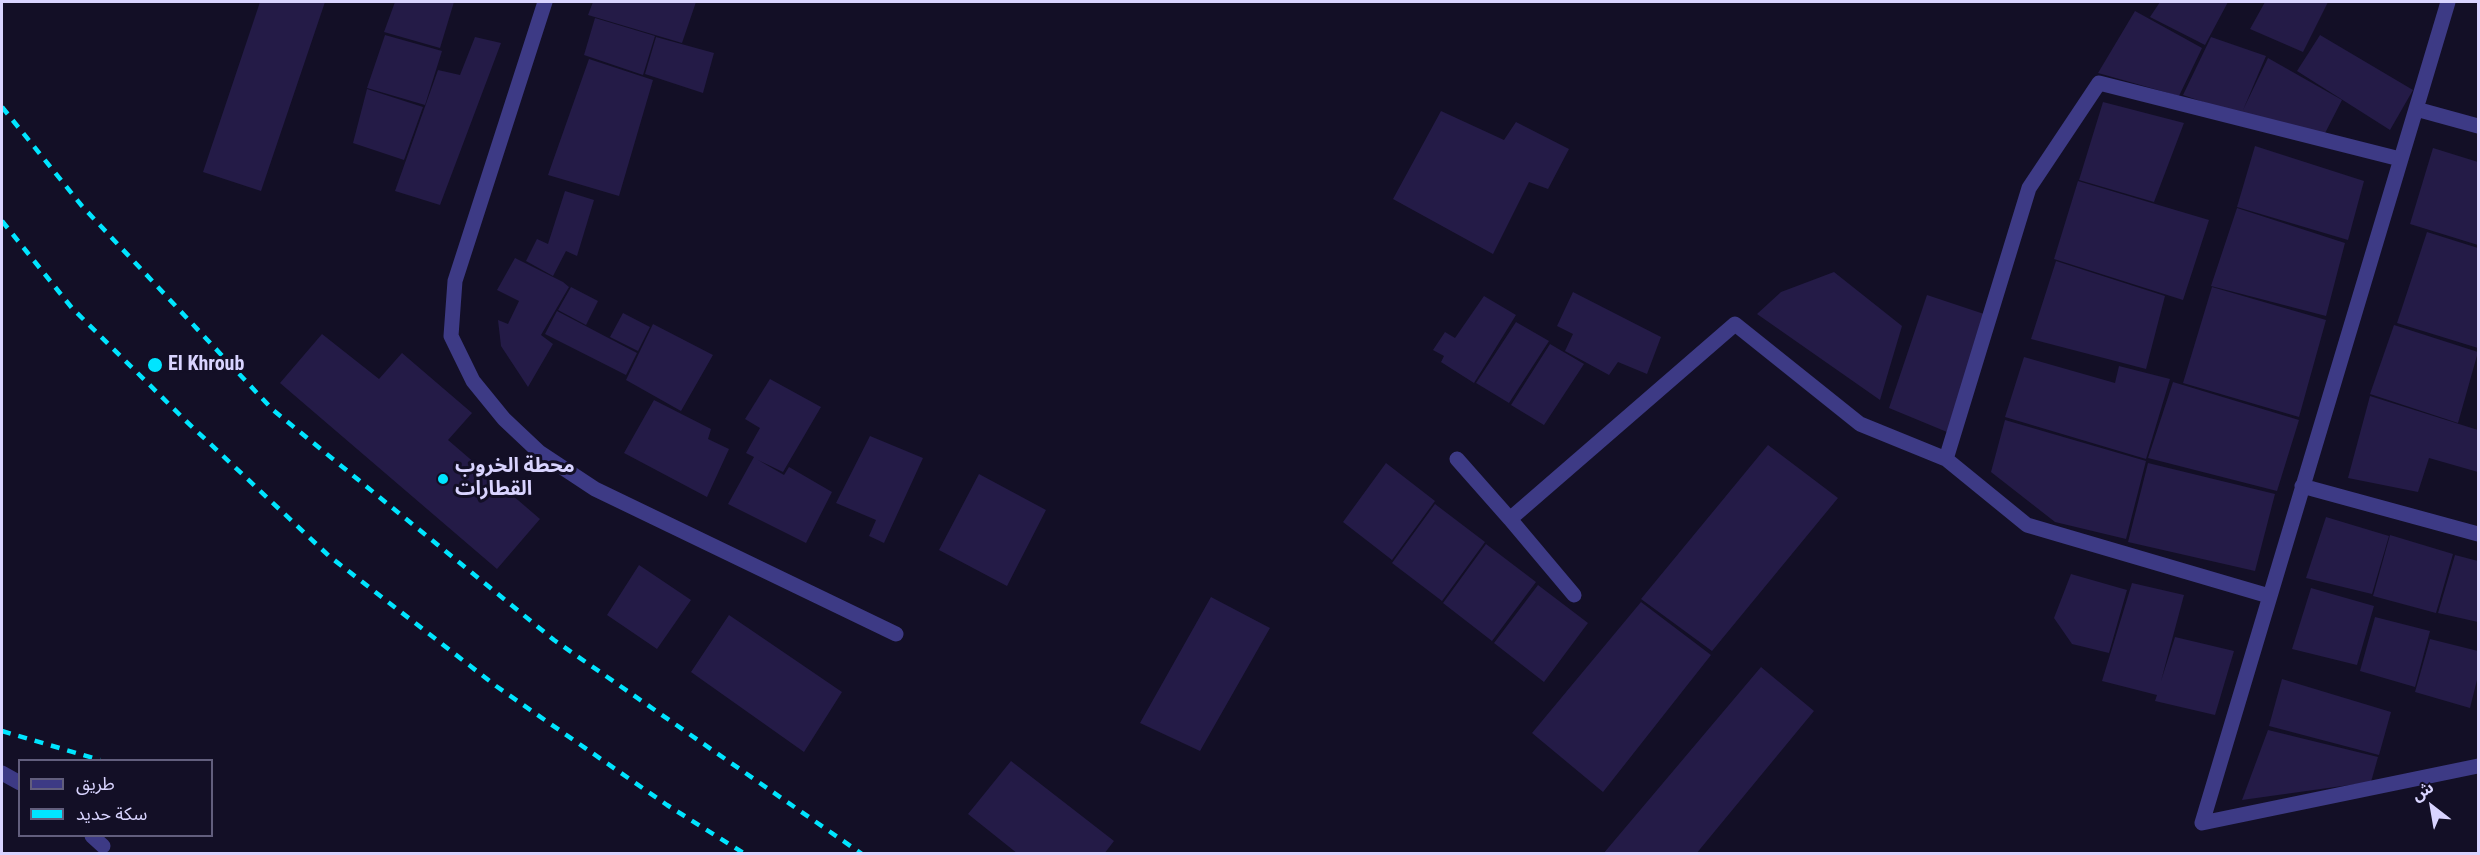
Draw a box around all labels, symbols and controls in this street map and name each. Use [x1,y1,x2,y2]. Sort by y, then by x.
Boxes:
place label: El Khroub [168,353,244,377]
marker: El Khroub [146,356,164,374]
place label: محطة الخروب القطارات [455,455,575,502]
marker: محطة الخروب القطارات [436,472,450,486]
legend [18,759,213,837]
text: طريق [76,773,115,794]
north arrow [2402,777,2462,837]
text: ش [2408,777,2437,805]
text: سكة حديد [76,803,147,824]

